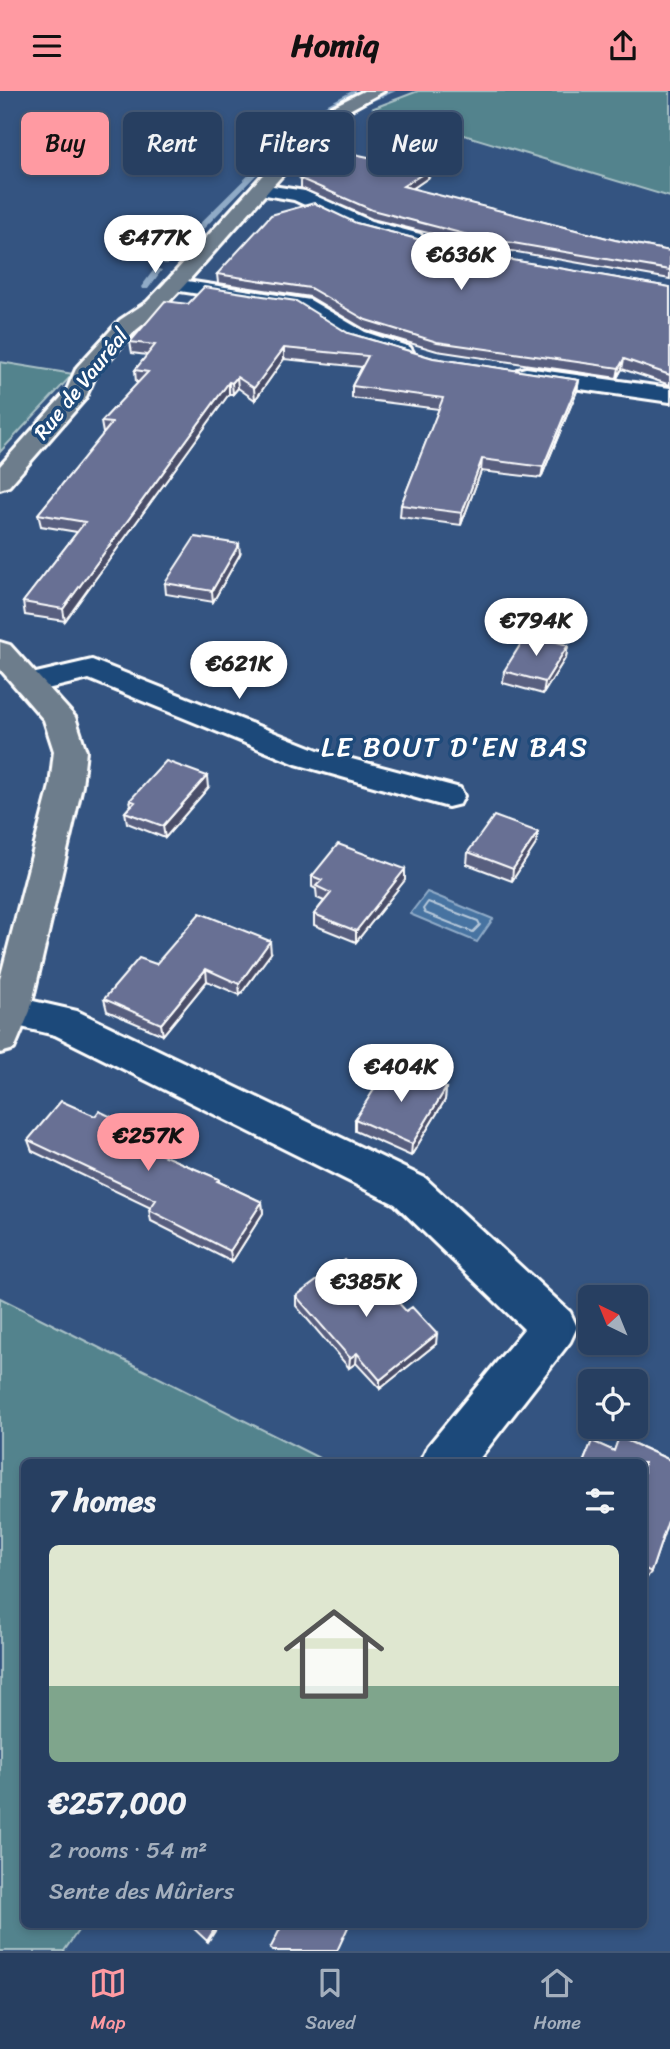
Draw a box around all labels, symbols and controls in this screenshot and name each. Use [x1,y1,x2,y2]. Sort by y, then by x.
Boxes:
text: Homiq [291,17,379,74]
icon: menu [28,27,66,65]
icon: share [604,27,642,65]
chip: Buy [21,112,109,175]
chip: Rent [123,112,222,175]
chip: Filters [236,112,354,175]
chip: New [368,112,462,175]
pin: €477K [106,215,204,275]
text: €477K [120,217,190,258]
pin: €636K [412,233,510,292]
text: €636K [427,234,495,275]
street label: Rue de Vauréal [24,319,139,449]
pin: €794K [487,599,585,658]
text: €794K [501,600,571,641]
pin: €621K [190,641,288,701]
text: €621K [206,643,272,684]
district label: LE BOUT D'EN BAS [321,722,589,771]
pin: €404K [352,1045,450,1104]
text: €404K [365,1046,437,1087]
pin: €257K [99,1114,197,1173]
text: €257K [113,1115,183,1156]
pin: €385K [317,1259,415,1319]
text: €385K [331,1261,401,1302]
north arrow [578,1285,648,1355]
map controls [578,1285,648,1439]
button: locate [578,1369,648,1439]
text: 7 homes [49,1474,156,1528]
icon: filters [581,1482,619,1520]
icon: home [271,1591,397,1717]
text: €257,000 [49,1776,187,1830]
text: 2 rooms · 54 m² [49,1830,207,1871]
text: Sente des Mûriers [49,1871,234,1912]
tab: Map [89,1964,127,2039]
tab: Saved [305,1964,355,2039]
tab: Home [533,1964,581,2039]

